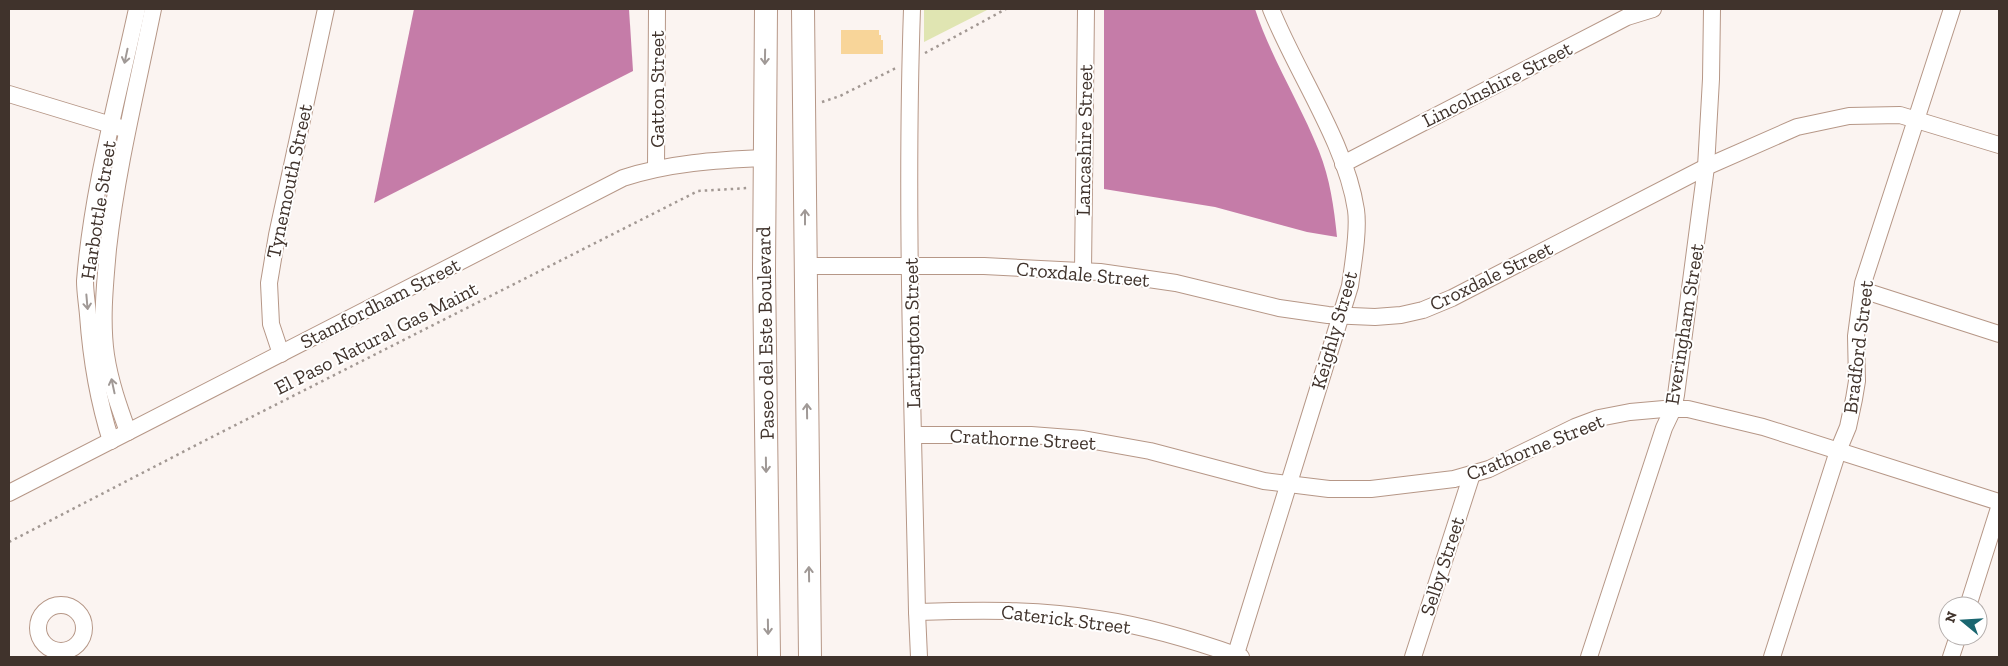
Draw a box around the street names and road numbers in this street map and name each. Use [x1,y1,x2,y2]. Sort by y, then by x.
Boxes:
street label: Gatton Street [645,30,669,148]
street label: Lincolnshire Street [1418,36,1576,132]
street label: Lancashire Street [1071,63,1097,216]
street label: Tynemouth Street [261,101,317,261]
street label: Harbottle Street [75,138,121,281]
street label: Paseo del Este Boulevard [751,226,779,440]
street label: Croxdale Street [1426,236,1557,316]
street label: Everingham Street [1659,241,1709,406]
street label: Stamfordham Street [296,252,464,354]
street label: Croxdale Street [1015,256,1151,292]
street label: Lartington Street [899,257,925,409]
street label: Keighly Street [1306,268,1362,392]
street label: El Paso Natural Gas Maint [270,276,482,400]
street label: Bradford Street [1838,278,1878,415]
street label: Crathorne Street [1463,408,1608,486]
street label: Crathorne Street [949,423,1097,455]
street label: Selby Street [1415,513,1469,619]
street label: Caterick Street [1000,599,1133,639]

